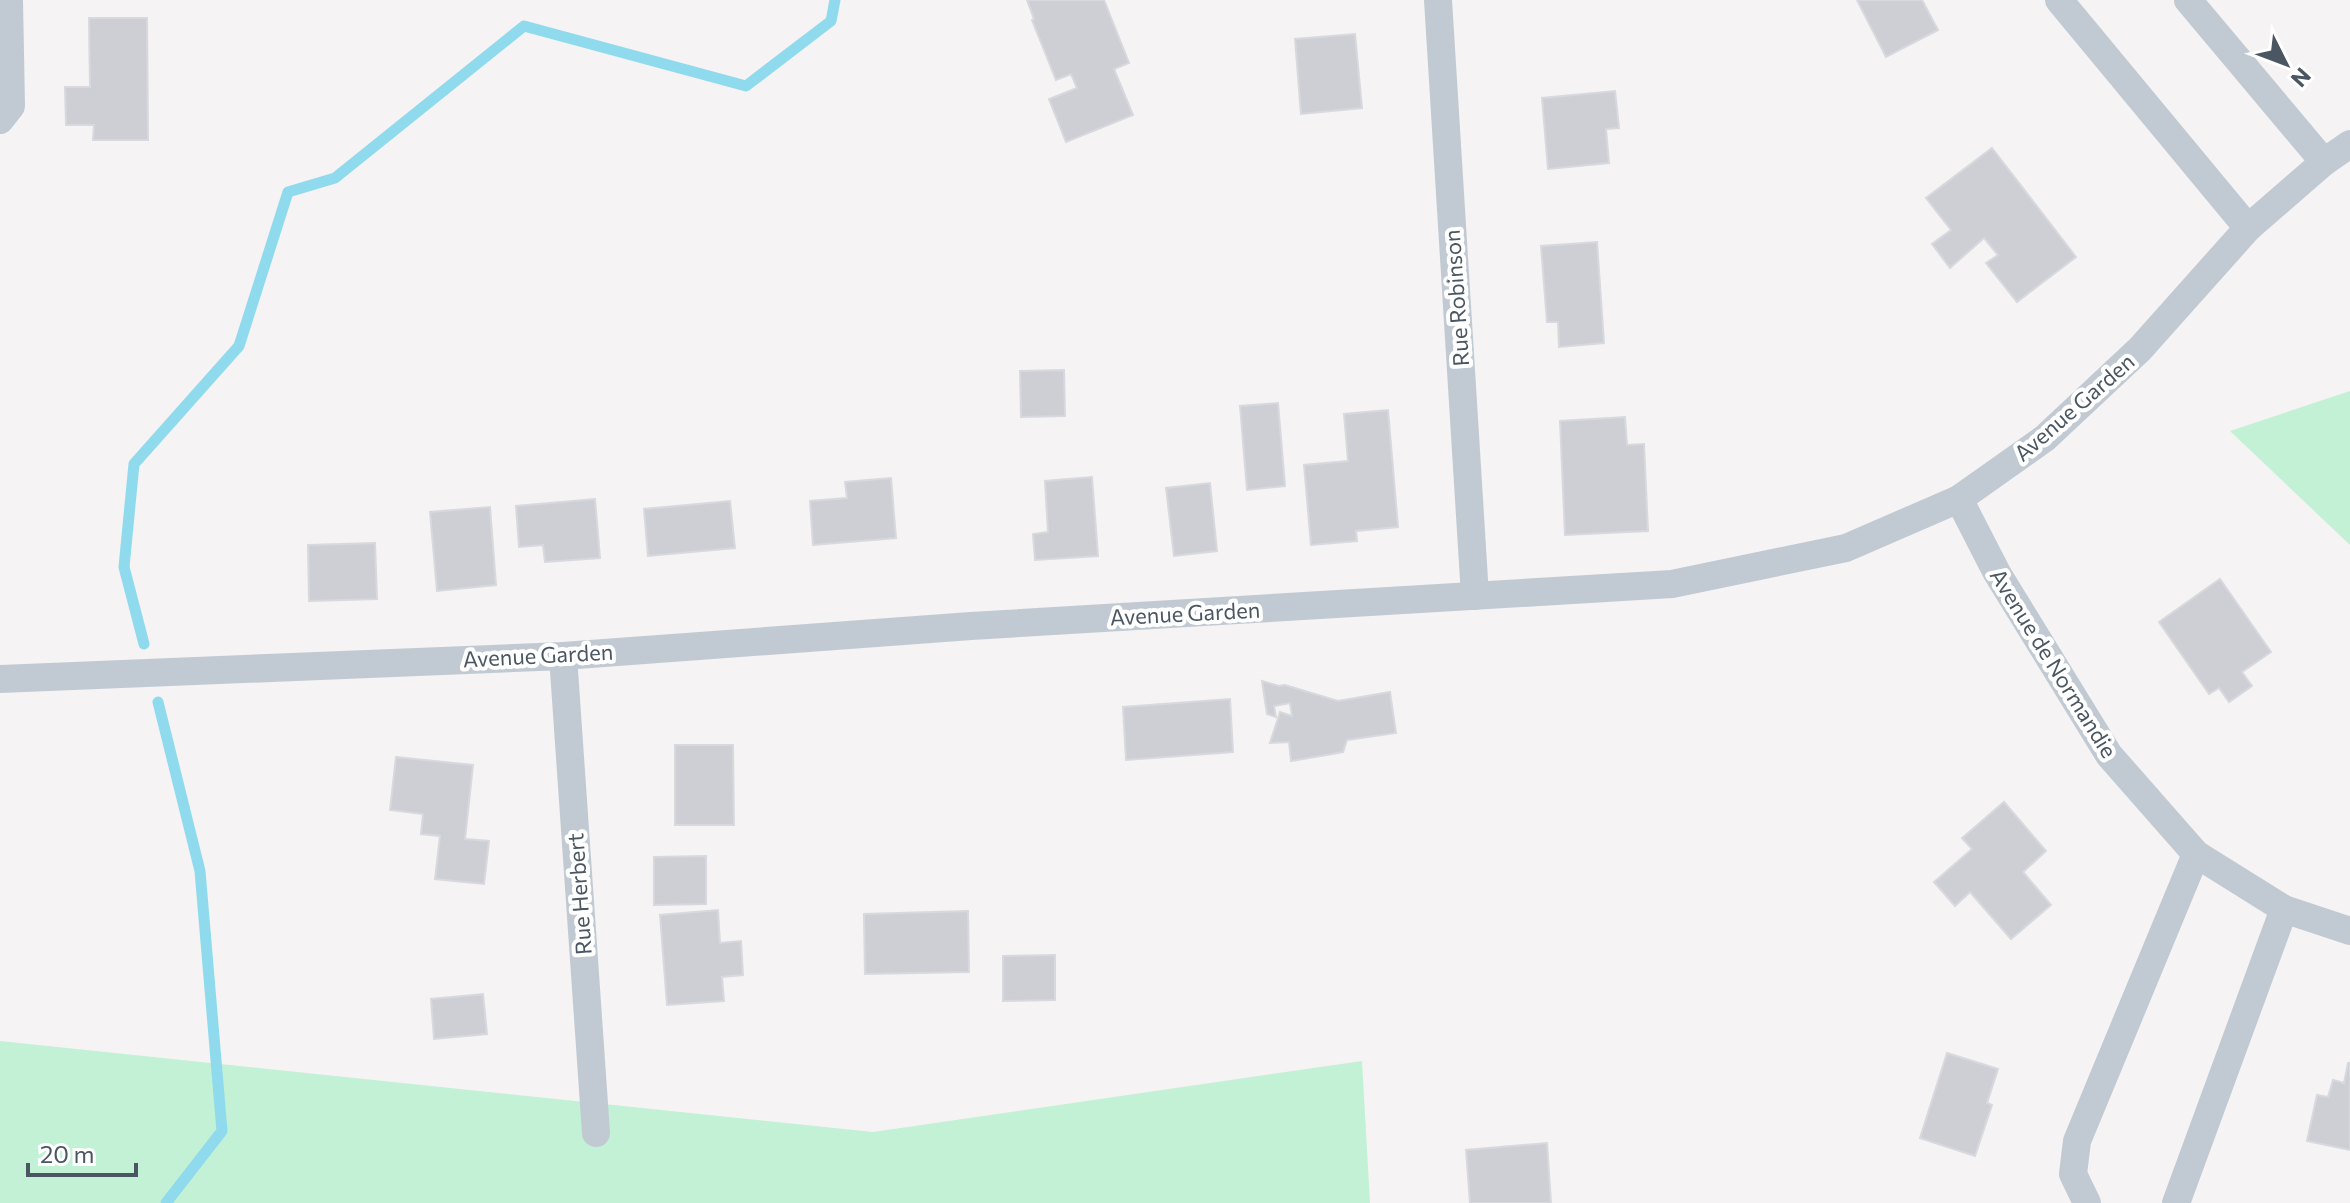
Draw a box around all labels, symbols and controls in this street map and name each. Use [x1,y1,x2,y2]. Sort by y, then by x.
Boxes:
north arrow [2246,24,2326,104]
text: N [2286,63,2317,93]
street label: Rue Robinson [1438,229,1474,367]
street label: Avenue Garden [2008,347,2140,467]
street label: Avenue de Normandie [1985,563,2123,763]
street label: Avenue Garden [1109,596,1261,630]
street label: Avenue Garden [462,638,614,672]
street label: Rue Herbert [561,832,597,956]
scale bar [28,1127,136,1177]
text: 20 m [40,1139,94,1168]

